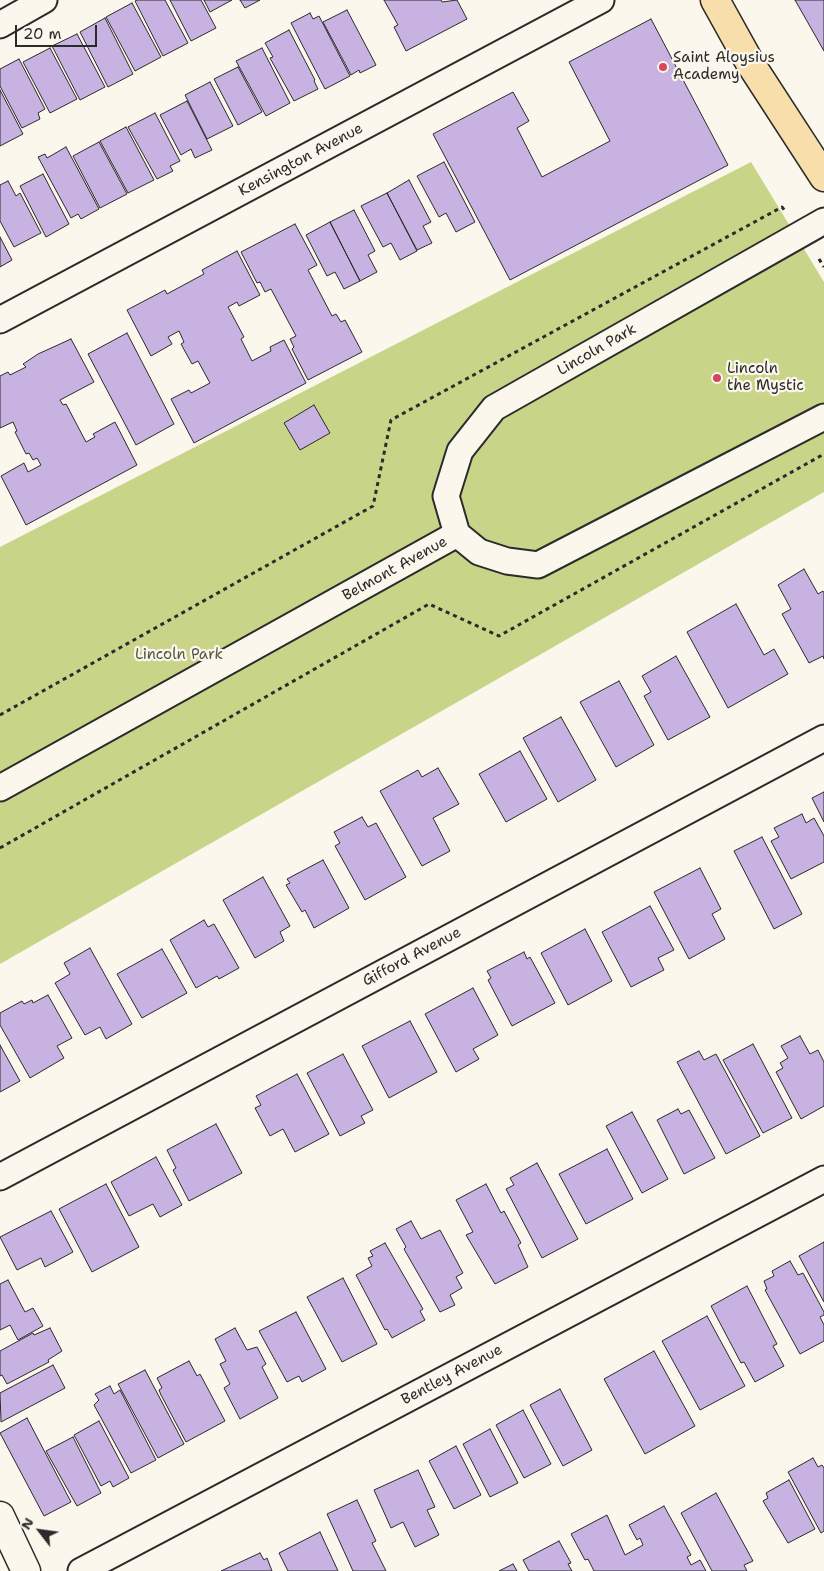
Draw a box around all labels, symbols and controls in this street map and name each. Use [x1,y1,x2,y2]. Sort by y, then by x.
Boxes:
scale bar [18,15,100,47]
text: 20 m [23,24,62,44]
place label: Saint Aloysius Academy [673,49,775,84]
marker: Saint Aloysius Academy [657,61,669,73]
street label: Kensington Avenue [236,120,366,200]
street label: Lincoln Park [554,320,640,380]
place label: Lincoln the Mystic [727,360,804,395]
marker: Lincoln the Mystic [711,372,723,384]
street label: Belmont Avenue [339,533,451,605]
park label: Lincoln Park [135,646,223,664]
street label: Gifford Avenue [360,923,464,991]
street label: Bentley Avenue [398,1341,506,1409]
north arrow [15,1506,65,1556]
text: N [16,1514,38,1533]

